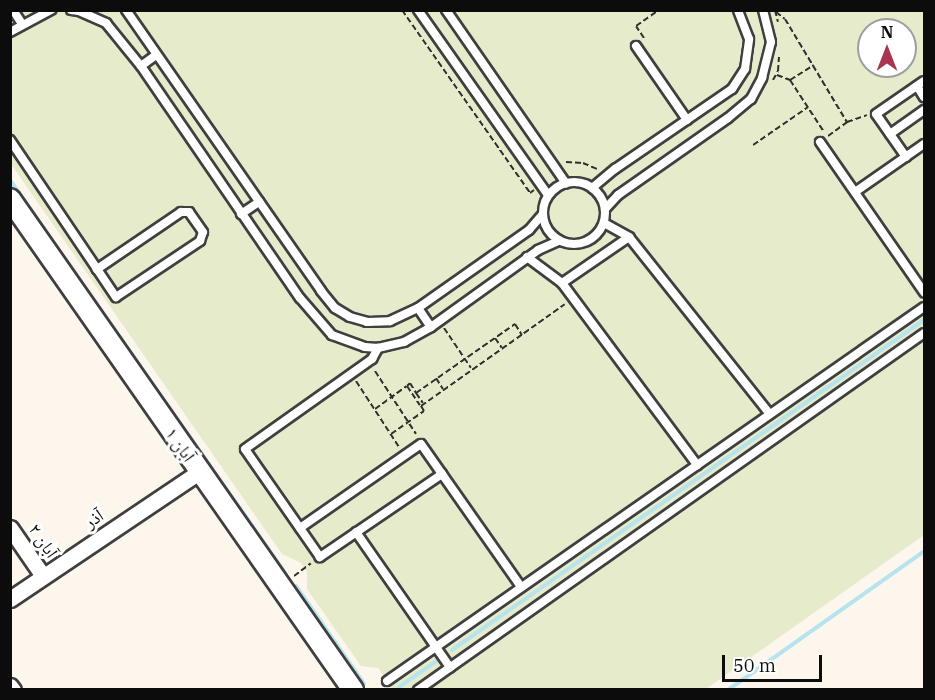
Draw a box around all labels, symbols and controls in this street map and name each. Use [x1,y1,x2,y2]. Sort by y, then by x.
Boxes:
north arrow [857,18,917,78]
text: N [881,22,893,42]
street label: آبان ۱ [161,424,199,466]
street label: آذر [80,505,108,533]
street label: آبان ۲ [24,520,62,562]
scale bar [725,643,826,681]
text: 50 m [733,654,776,677]

